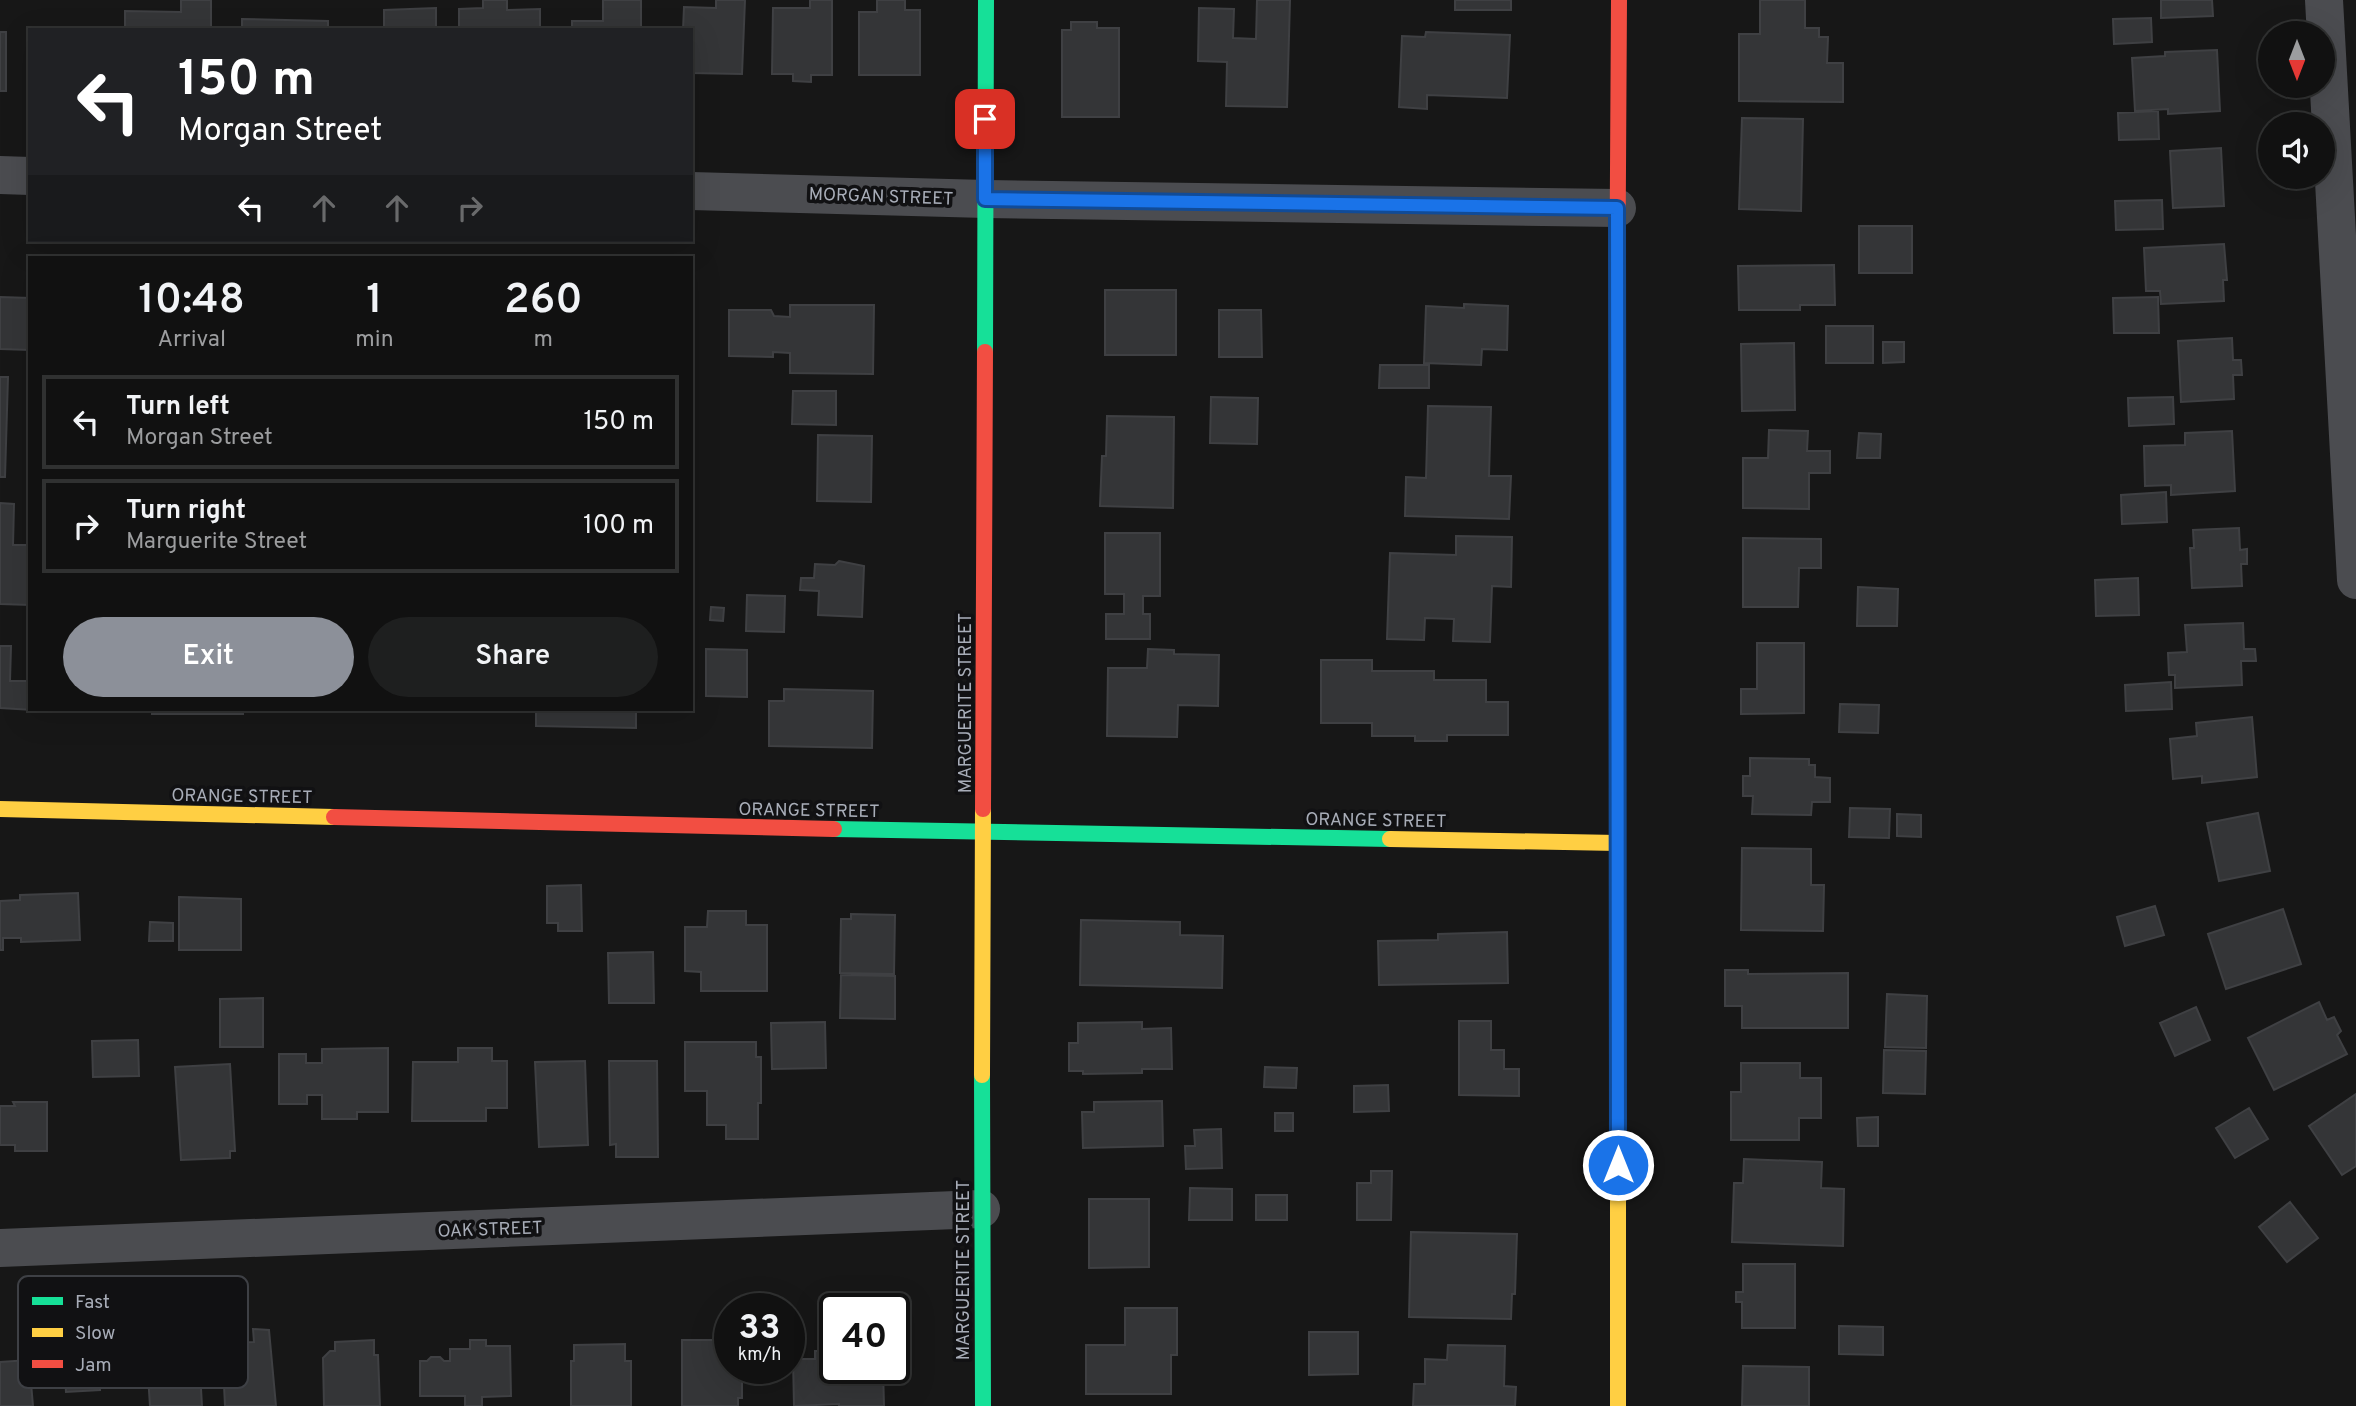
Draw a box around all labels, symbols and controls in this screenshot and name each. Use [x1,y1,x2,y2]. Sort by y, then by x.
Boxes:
north arrow [2258,21,2334,98]
map controls [2258,21,2335,189]
text: 150 m [178,51,315,113]
icon: left [63,56,154,147]
pin [955,89,1015,149]
icon: arrive [966,100,1004,138]
text: Morgan Street [178,112,382,152]
button: sound [2258,112,2335,189]
street label: MORGAN STREET [808,183,954,212]
icon: left [232,189,270,227]
icon: ahead [305,189,343,227]
icon: ahead [378,189,416,227]
icon: right [451,189,489,227]
text: 10:48 [138,275,245,328]
text: 1 [366,275,383,328]
text: 260 [504,275,583,328]
text: Arrival [157,326,226,355]
text: min [355,326,394,355]
text: m [534,326,553,355]
text: Turn left [126,391,230,424]
icon: left [67,403,105,441]
text: 150 m [583,406,654,439]
text: Morgan Street [126,424,273,453]
text: Turn right [126,495,246,528]
icon: right [67,507,105,545]
text: 100 m [583,510,654,543]
text: Marguerite Street [126,528,307,557]
street label: MARGUERITE STREET [955,613,978,793]
button: Exit [63,617,354,697]
button: Share [368,617,658,697]
street label: ORANGE STREET [171,785,313,810]
street label: ORANGE STREET [738,799,880,824]
street label: ORANGE STREET [1305,809,1447,834]
position arrow [1581,1128,1655,1202]
street label: MARGUERITE STREET [953,1180,976,1360]
street label: OAK STREET [437,1217,543,1244]
legend [18,1276,248,1388]
text: Fast [75,1291,110,1315]
speed limit sign: 40 [819,1293,910,1384]
text: 33 [739,1307,780,1351]
text: Slow [75,1322,115,1346]
text: km/h [738,1344,781,1367]
text: Jam [75,1354,112,1378]

